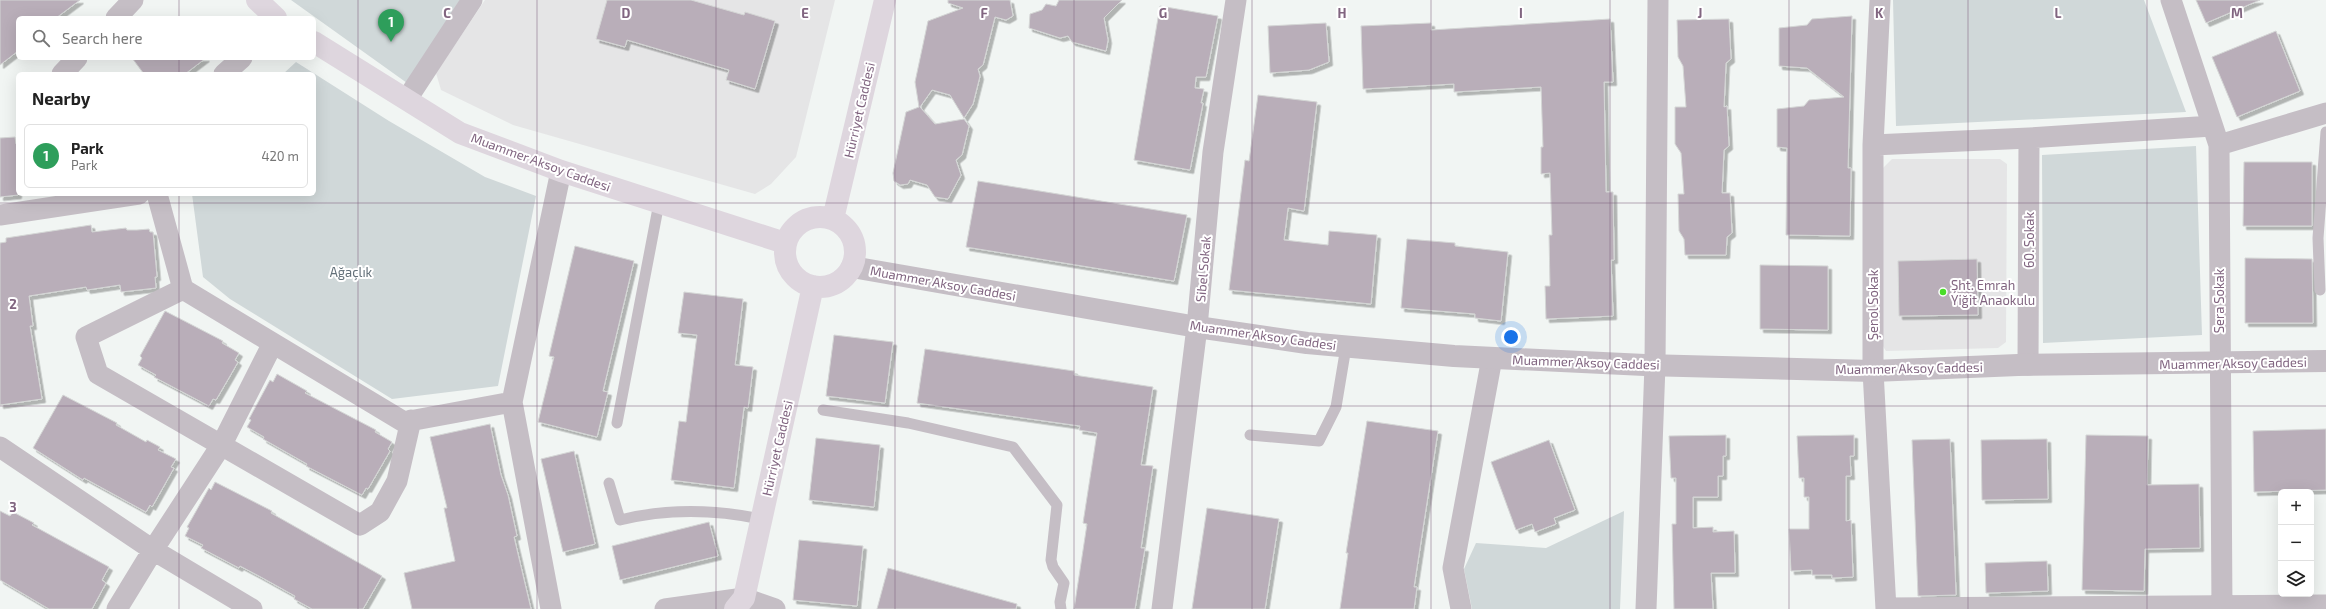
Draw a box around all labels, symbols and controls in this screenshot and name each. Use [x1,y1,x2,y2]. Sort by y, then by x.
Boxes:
text: C [443,5,451,21]
text: D [622,5,631,21]
text: E [801,5,809,21]
text: F [980,5,988,21]
text: G [1159,5,1167,21]
text: H [1338,5,1347,21]
text: I [1519,5,1523,21]
text: J [1698,5,1702,21]
text: K [1875,5,1884,21]
text: L [2055,5,2062,21]
text: M [2231,5,2243,21]
pin: 1 [378,9,404,42]
search box [16,16,316,60]
icon: search [30,27,52,49]
text: Search here [62,29,143,47]
street label: Hürriyet Caddesi [840,61,878,159]
text: Nearby [32,88,90,108]
street label: Muammer Aksoy Caddesi [469,129,613,195]
text: Park [71,139,104,157]
text: 1 [43,148,49,164]
text: 420 m [262,148,299,164]
text: Park [71,157,98,173]
street label: 60. Sokak [2021,212,2037,268]
street label: Sibel Sokak [1192,235,1214,303]
street label: Muammer Aksoy Caddesi [869,262,1017,304]
park label: Ağaçlık [330,264,373,281]
street label: Sera Sokak [2211,268,2227,333]
street label: Şenol Sokak [1865,269,1882,340]
place label: Şht. Emrah Yiğit Anaokulu [1951,277,2035,308]
marker: Şht. Emrah Yiğit Anaokulu [1938,287,1948,297]
text: 2 [9,296,17,312]
street label: Muammer Aksoy Caddesi [1189,317,1337,353]
your location [1501,327,1521,347]
street label: Muammer Aksoy Caddesi [1512,351,1660,373]
street label: Muammer Aksoy Caddesi [2159,354,2307,372]
street label: Muammer Aksoy Caddesi [1835,359,1983,377]
street label: Hürriyet Caddesi [758,399,796,497]
map controls [2278,489,2314,597]
button: + [2278,489,2314,525]
text: 3 [9,499,17,515]
button: − [2278,525,2314,561]
button: layers [2278,561,2314,597]

